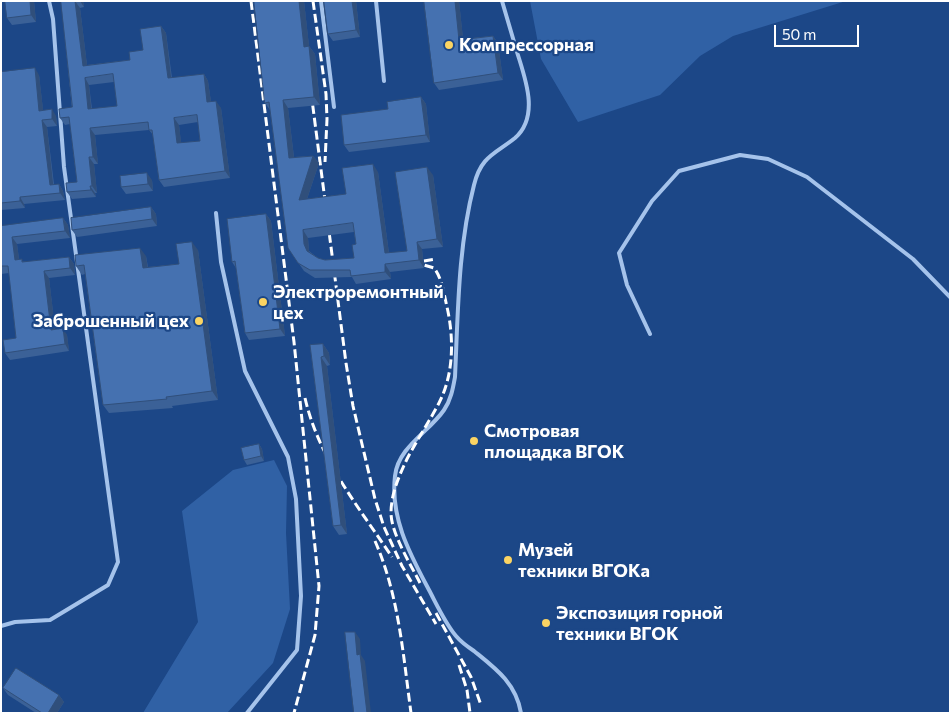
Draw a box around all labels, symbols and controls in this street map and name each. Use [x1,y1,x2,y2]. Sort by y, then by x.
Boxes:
scale bar [776,15,861,47]
text: 50 m [782,25,816,43]
place label: Компрессорная [459,34,594,56]
marker: Компрессорная [443,39,455,51]
place label: Электроремонтный цех [273,281,444,324]
marker: Электроремонтный цех [257,296,269,308]
place label: Заброшенный цех [33,310,189,332]
marker: Заброшенный цех [193,315,205,327]
place label: Смотровая площадка ВГОК [484,420,624,462]
marker: Смотровая площадка ВГОК [468,435,480,447]
place label: Музей техники ВГОКа [518,539,650,582]
marker: Музей техники ВГОКа [502,554,514,566]
place label: Экспозиция горной техники ВГОК [556,602,723,644]
marker: Экспозиция горной техники ВГОК [540,617,552,629]

